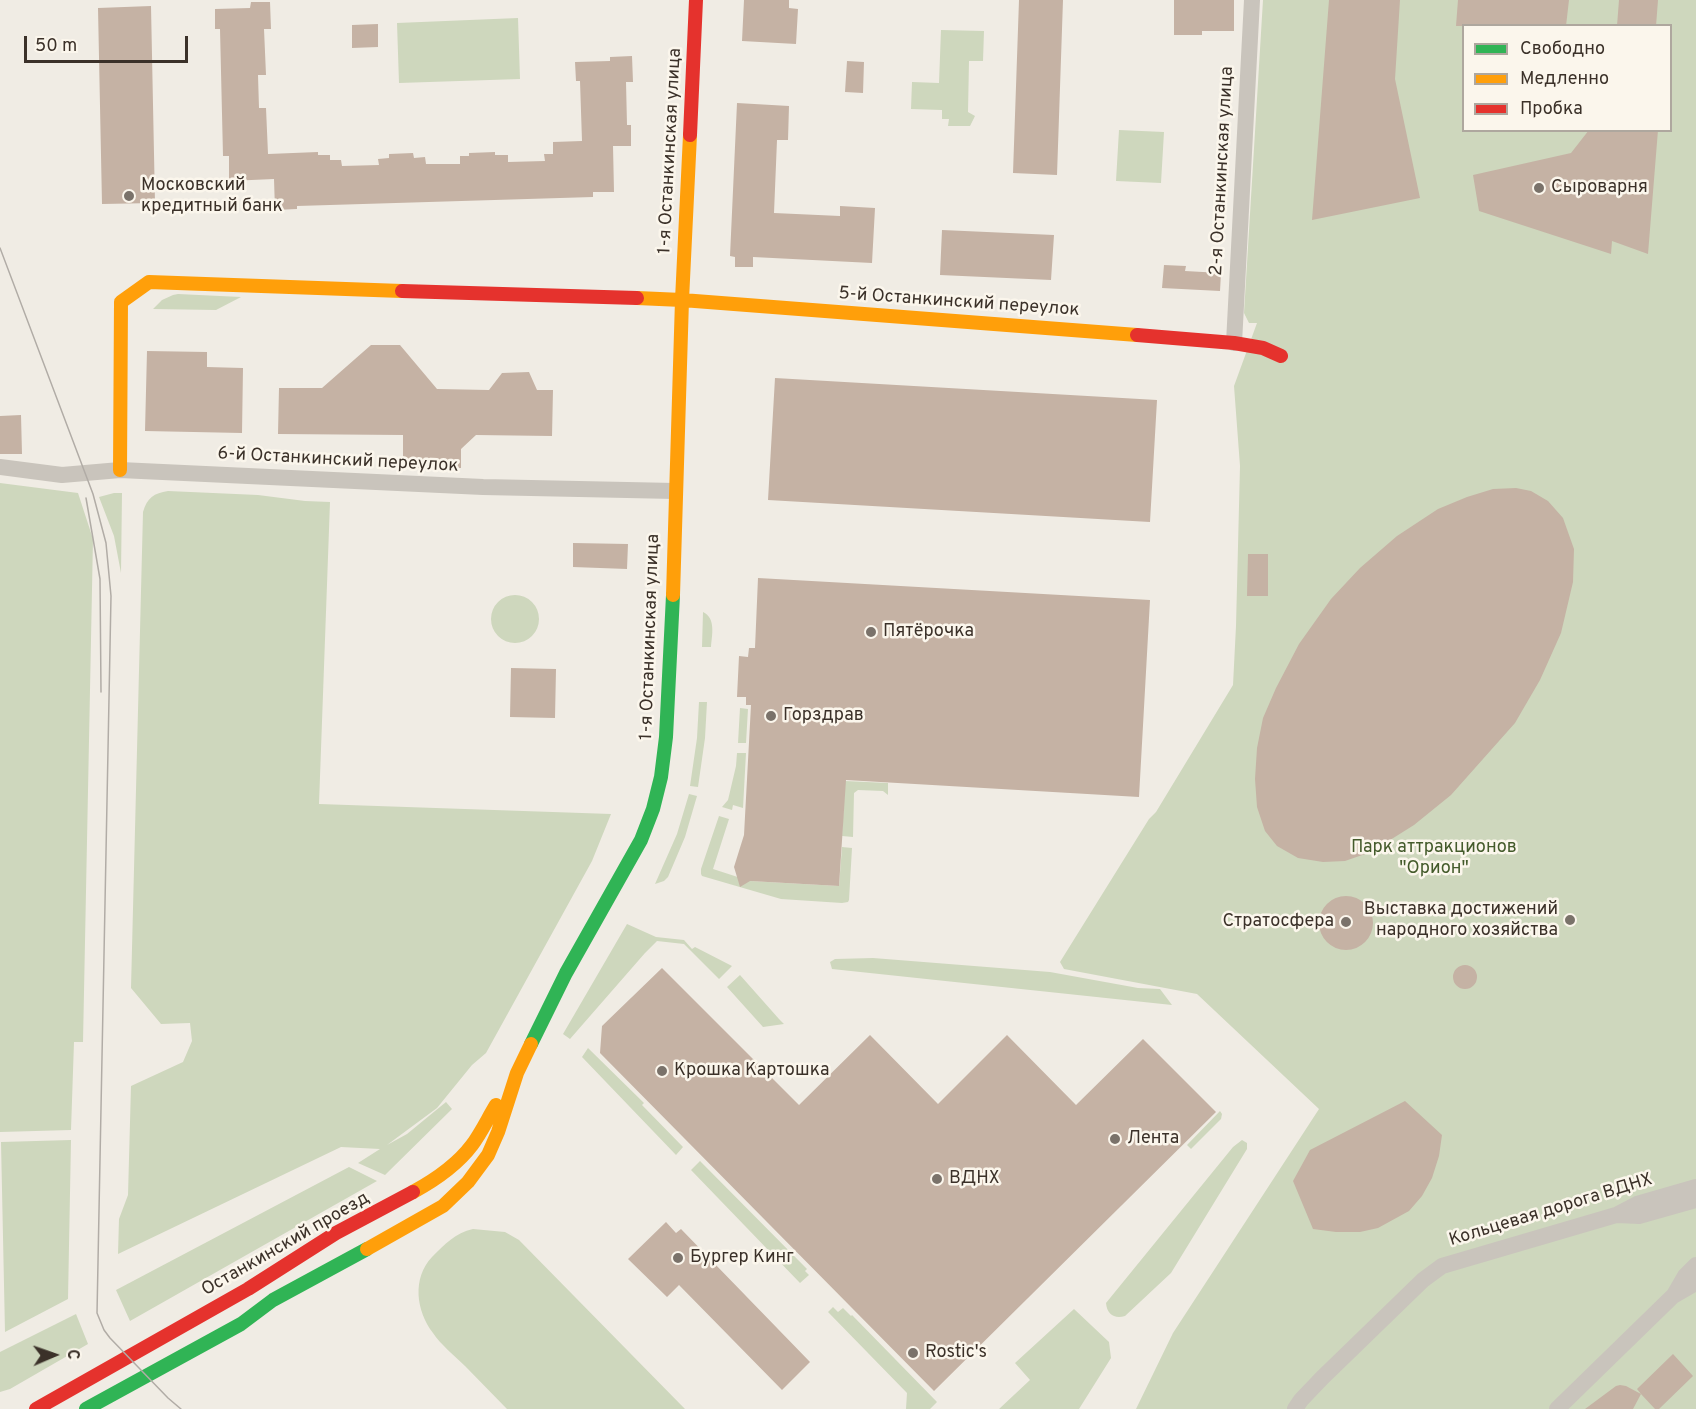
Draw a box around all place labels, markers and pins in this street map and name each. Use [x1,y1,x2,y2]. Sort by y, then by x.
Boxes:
place label: Московский кредитный банк [141,175,283,218]
place label: Сыроварня [1551,177,1648,199]
marker: Сыроварня [1532,181,1546,195]
marker: Московский кредитный банк [122,189,136,203]
place label: Пятёрочка [883,621,974,643]
marker: Пятёрочка [864,625,878,639]
place label: Горздрав [783,705,864,727]
marker: Горздрав [764,709,778,723]
place label: Выставка достижений народного хозяйства [1364,899,1558,942]
place label: Стратосфера [1222,911,1334,933]
marker: Выставка достижений народного хозяйства [1563,913,1577,927]
marker: Стратосфера [1339,915,1353,929]
place label: Крошка Картошка [674,1060,829,1082]
marker: Крошка Картошка [655,1064,669,1078]
place label: Лента [1127,1128,1179,1150]
marker: Лента [1108,1132,1122,1146]
place label: ВДНХ [949,1168,1000,1190]
marker: ВДНХ [930,1172,944,1186]
place label: Бургер Кинг [690,1247,794,1269]
marker: Бургер Кинг [671,1251,685,1265]
place label: Rostic's [925,1342,987,1364]
marker: Rostic's [906,1346,920,1360]

